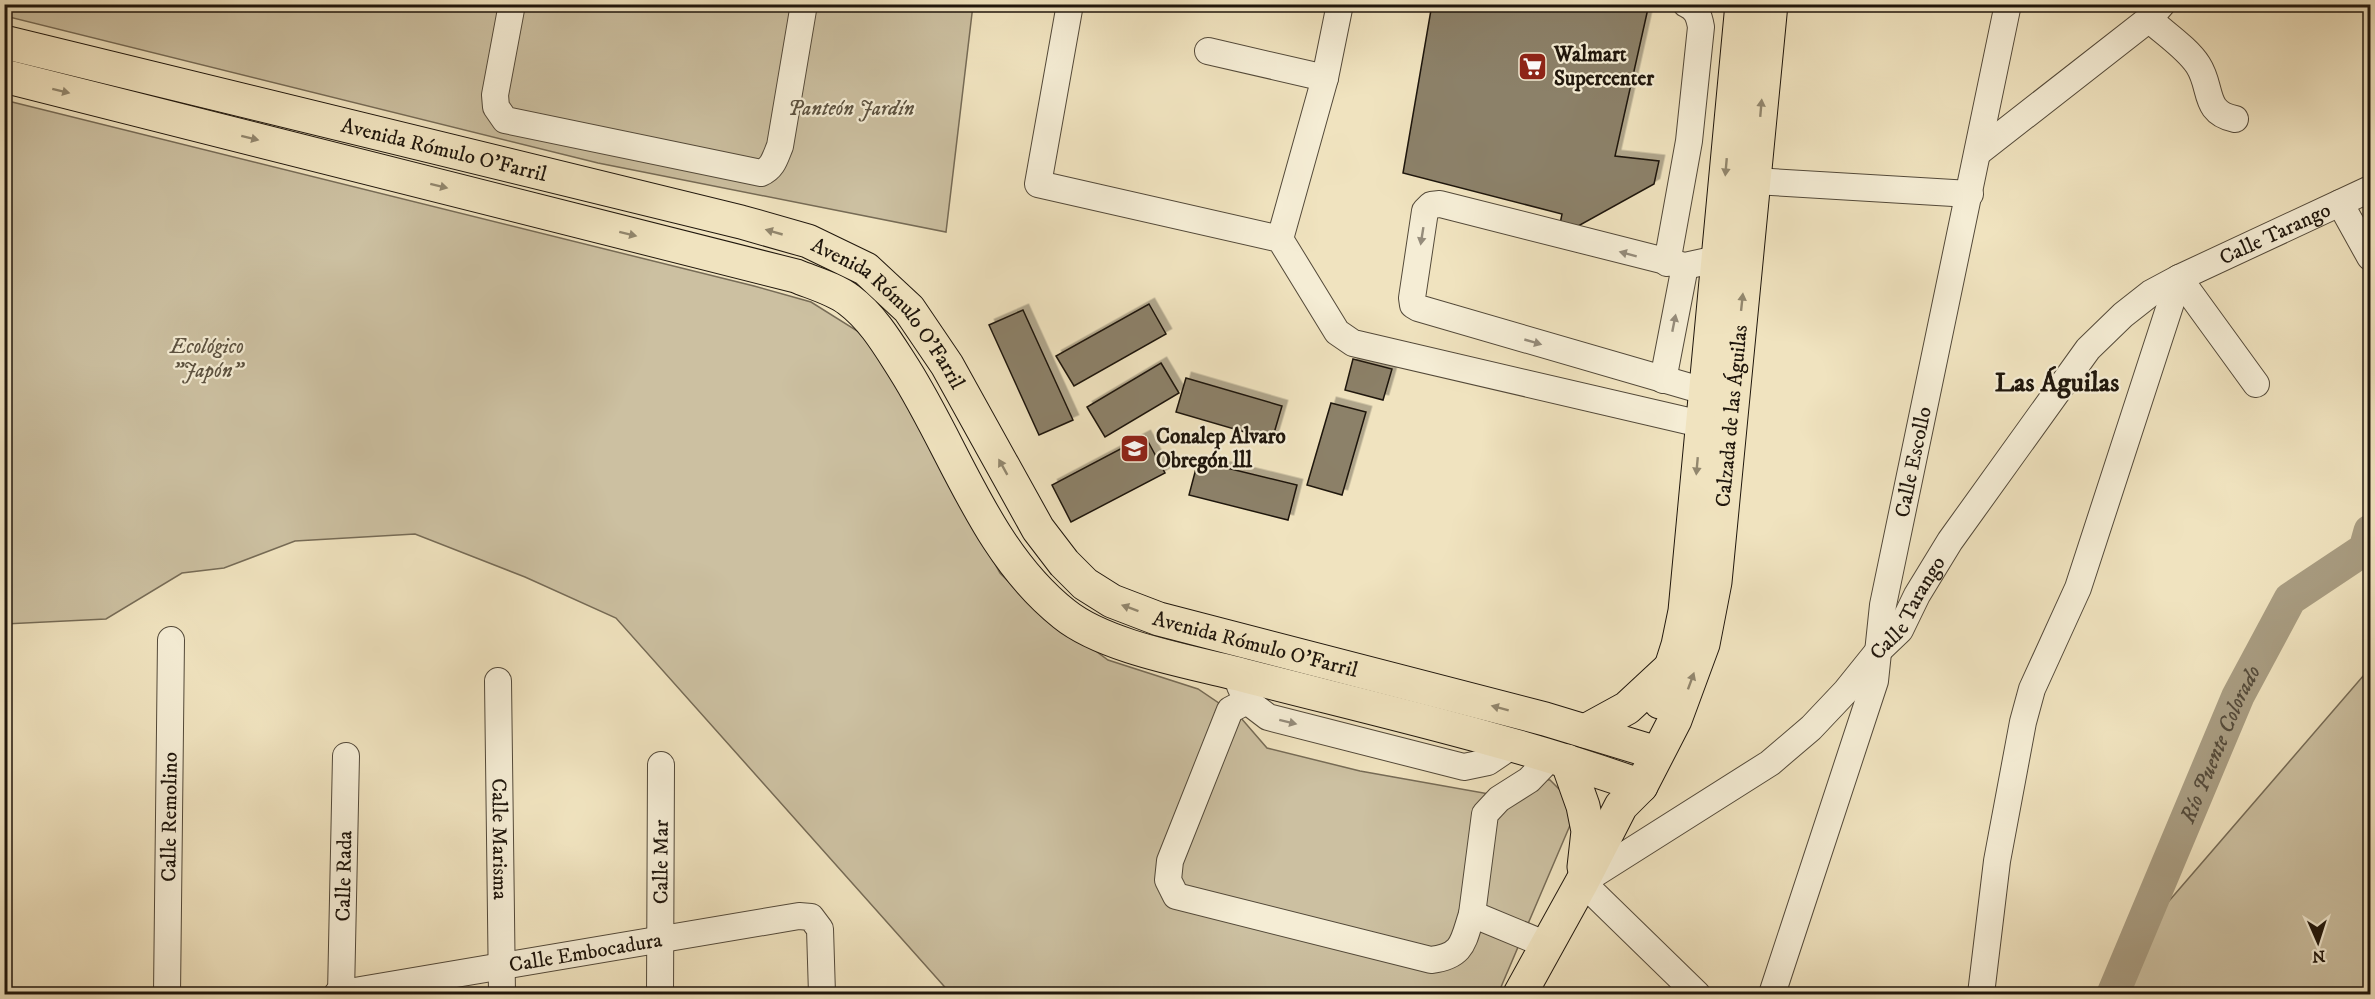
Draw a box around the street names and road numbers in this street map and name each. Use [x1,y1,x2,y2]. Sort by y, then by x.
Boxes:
street label: Avenida Rómulo O'Farril [338,113,550,188]
street label: Calle Tarango [2215,197,2335,271]
street label: Avenida Rómulo O'Farril [807,232,970,395]
street label: Calzada de las Águilas [1710,324,1754,508]
street label: Calle Escollo [1890,404,1938,520]
street label: Calle Tarango [1864,552,1952,665]
street label: Avenida Rómulo O'Farril [1150,606,1361,684]
street label: Calle Remolino [156,752,184,882]
street label: Calle Marisma [485,778,513,900]
street label: Calle Mar [648,819,675,904]
street label: Calle Rada [331,830,358,922]
street label: Calle Embocadura [507,927,664,979]

